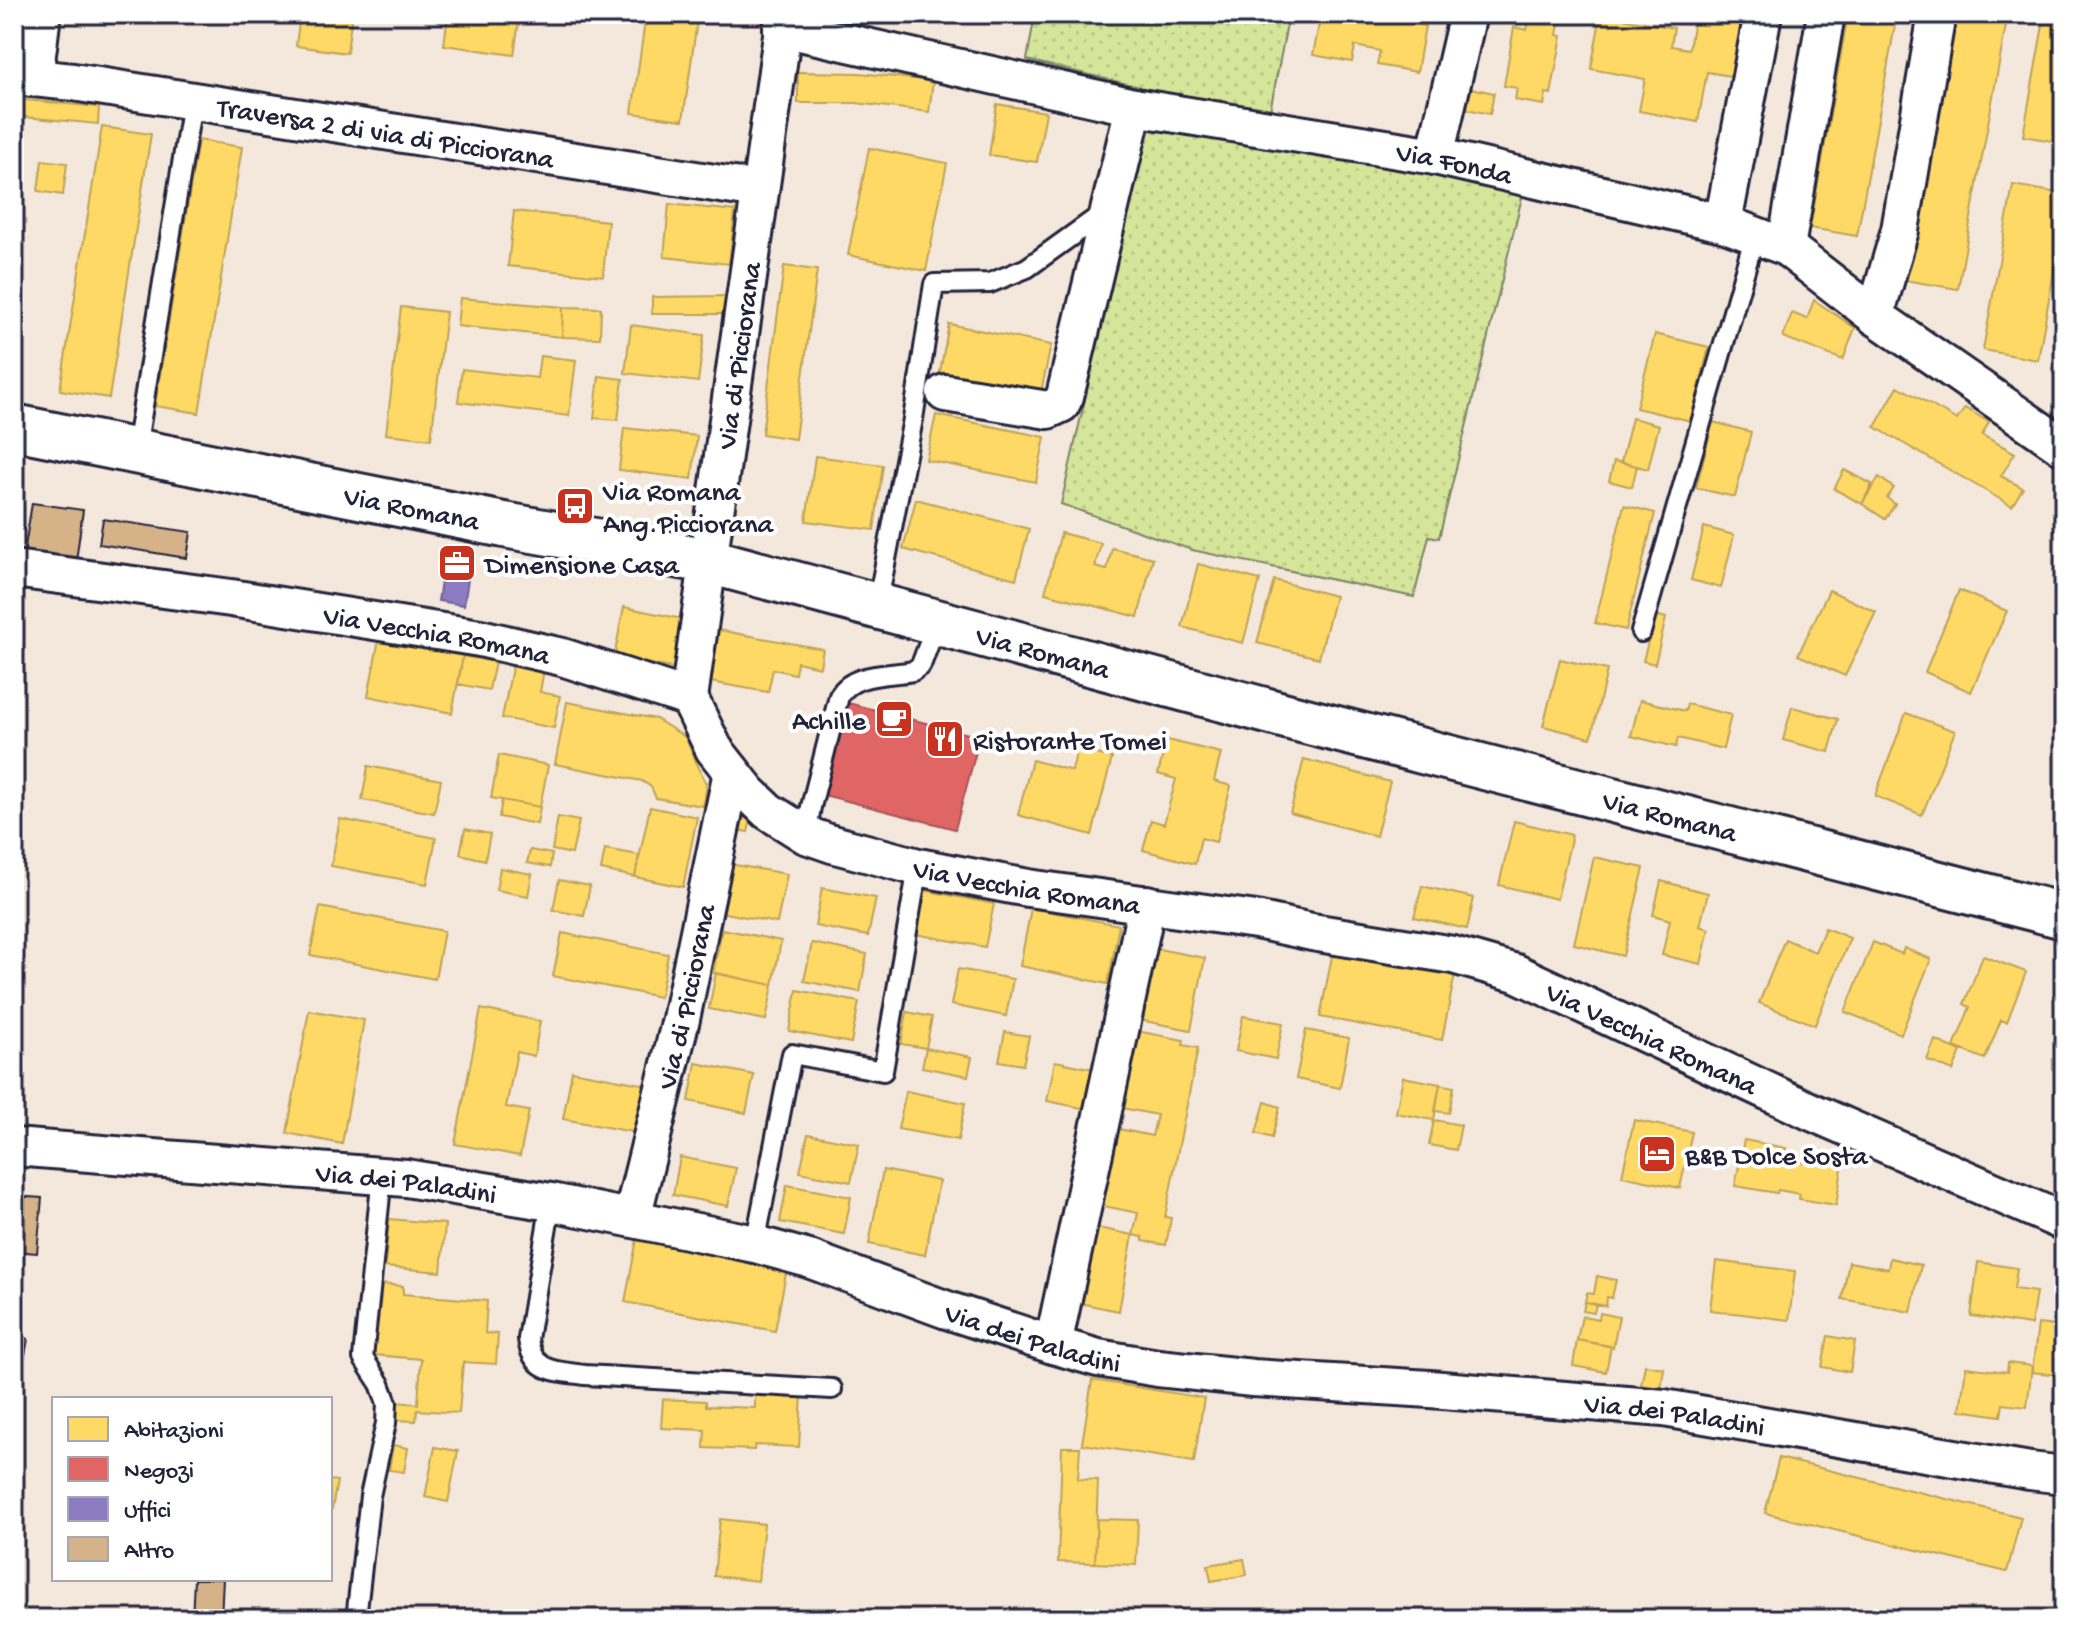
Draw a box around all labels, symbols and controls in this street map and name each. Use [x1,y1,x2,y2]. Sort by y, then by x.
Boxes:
street label: Traversa 2 di via di Picciorana [213,93,557,179]
street label: Via Fonda [1392,138,1516,195]
street label: Via di Picciorana [712,259,771,453]
place label: Via Romana Ang.Picciorana [602,478,774,543]
street label: Via Romana [340,481,483,541]
bus stop icon: Via Romana Ang.Picciorana [554,485,596,527]
office icon: Dimensione Casa [436,542,478,584]
place label: Dimensione Casa [483,551,680,584]
street label: Via Vecchia Romana [320,601,554,675]
street label: Via Romana [971,621,1114,689]
cafe icon: Achille [873,698,915,740]
place label: Achille [792,707,867,740]
restaurant icon: Ristorante Tomei [924,718,966,760]
place label: Ristorante Tomei [973,727,1167,760]
street label: Via Romana [1598,786,1741,853]
street label: Via Vecchia Romana [909,854,1143,925]
street label: Via di Picciorana [652,900,726,1094]
street label: Via Vecchia Romana [1539,977,1763,1106]
hotel icon: B&B Dolce Sosta [1636,1133,1678,1175]
place label: B&B Dolce Sosta [1684,1142,1869,1175]
street label: Via dei Paladini [313,1159,499,1214]
street label: Via dei Paladini [939,1298,1123,1382]
street label: Via dei Paladini [1582,1390,1767,1446]
legend [52,1397,332,1581]
text: Abitazioni [124,1418,224,1447]
text: Negozi [124,1458,194,1487]
text: Uffici [124,1498,171,1527]
text: Altro [124,1538,174,1567]

